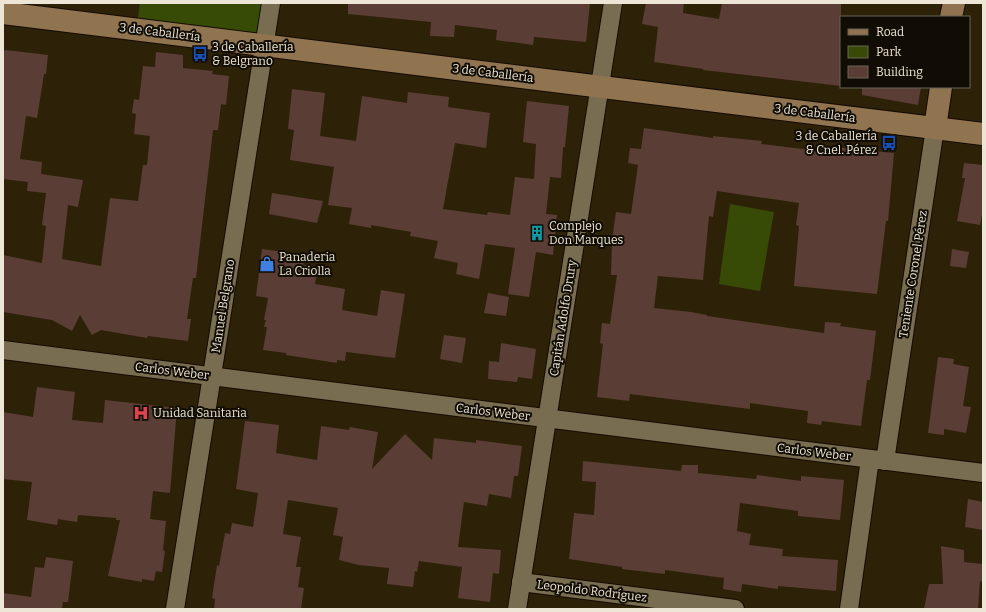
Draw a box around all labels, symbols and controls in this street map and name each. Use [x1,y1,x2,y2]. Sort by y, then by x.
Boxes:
legend [840,16,970,88]
street label: 3 de Caballería [119,20,202,44]
text: Road [876,25,904,39]
place label: 3 de Caballería & Belgrano [212,40,294,68]
bus stop icon: 3 de Caballería & Belgrano [191,45,209,63]
text: Park [876,45,902,59]
street label: 3 de Caballería [452,61,535,85]
text: Building [876,65,923,79]
street label: 3 de Caballería [774,101,857,125]
place label: 3 de Caballería & Cnel. Pérez [796,129,877,157]
bus stop icon: 3 de Caballería & Cnel. Pérez [880,134,898,152]
street label: Teniente Coronel Pérez [896,209,930,339]
place label: Complejo Don Marques [549,219,623,247]
building icon: Complejo Don Marques [528,224,546,242]
place label: Panaderia La Criolla [279,250,336,278]
shop icon: Panaderia La Criolla [258,255,276,273]
street label: Manuel Belgrano [209,258,237,354]
street label: Capitán Adolfo Drury [547,258,579,377]
street label: Carlos Weber [134,360,210,383]
street label: Carlos Weber [455,401,531,424]
hospital icon: Unidad Sanitaria [132,404,150,422]
place label: Unidad Sanitaria [153,406,247,420]
street label: Carlos Weber [776,441,852,464]
street label: Leopoldo Rodríguez [536,577,648,605]

